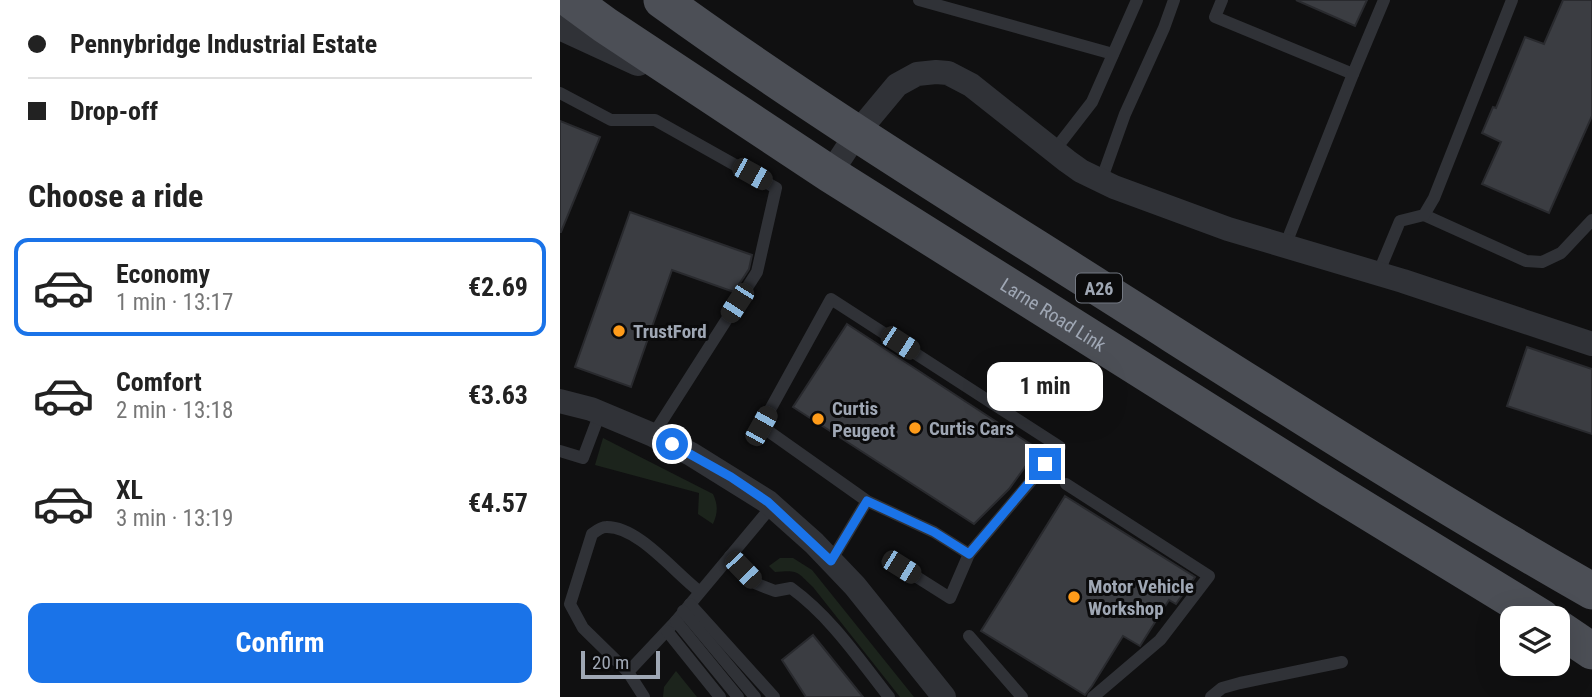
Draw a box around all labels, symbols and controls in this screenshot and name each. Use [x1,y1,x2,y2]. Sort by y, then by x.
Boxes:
text: Pennybridge Industrial Estate [70,29,377,59]
text: Drop-off [70,96,158,126]
car [729,155,776,193]
text: Choose a ride [28,177,203,215]
icon: car [32,256,95,319]
text: Economy [116,259,210,289]
text: €2.69 [468,272,528,302]
street label: Larne Road Link [996,273,1111,356]
road number: A26 [1076,274,1122,302]
car [717,280,758,326]
text: 1 min · 13:17 [116,289,233,316]
place label: TrustFord [633,320,707,343]
marker: TrustFord [611,323,627,339]
car [877,323,924,363]
callout: 1 min [987,363,1103,412]
icon: car [32,364,95,427]
text: Comfort [116,367,202,397]
text: 1 min [1019,373,1071,400]
text: €3.63 [468,380,528,410]
text: 2 min · 13:18 [116,397,233,424]
place label: Curtis Peugeot [832,397,895,442]
car [742,403,781,449]
marker: Curtis Peugeot [810,411,826,427]
place label: Curtis Cars [929,417,1014,440]
marker: Curtis Cars [907,420,923,436]
route start [656,428,688,460]
route end [1029,448,1061,480]
icon: car [32,472,95,535]
text: XL [116,475,143,505]
text: €4.57 [468,488,528,518]
text: 3 min · 13:19 [116,505,233,532]
car [878,547,925,587]
car [721,548,766,592]
place label: Motor Vehicle Workshop [1088,575,1194,620]
marker: Motor Vehicle Workshop [1066,589,1082,605]
button: Confirm [28,603,532,683]
map controls [1500,606,1570,676]
button: layers [1500,606,1570,676]
scale bar [581,648,660,680]
text: 20 m [592,651,629,674]

